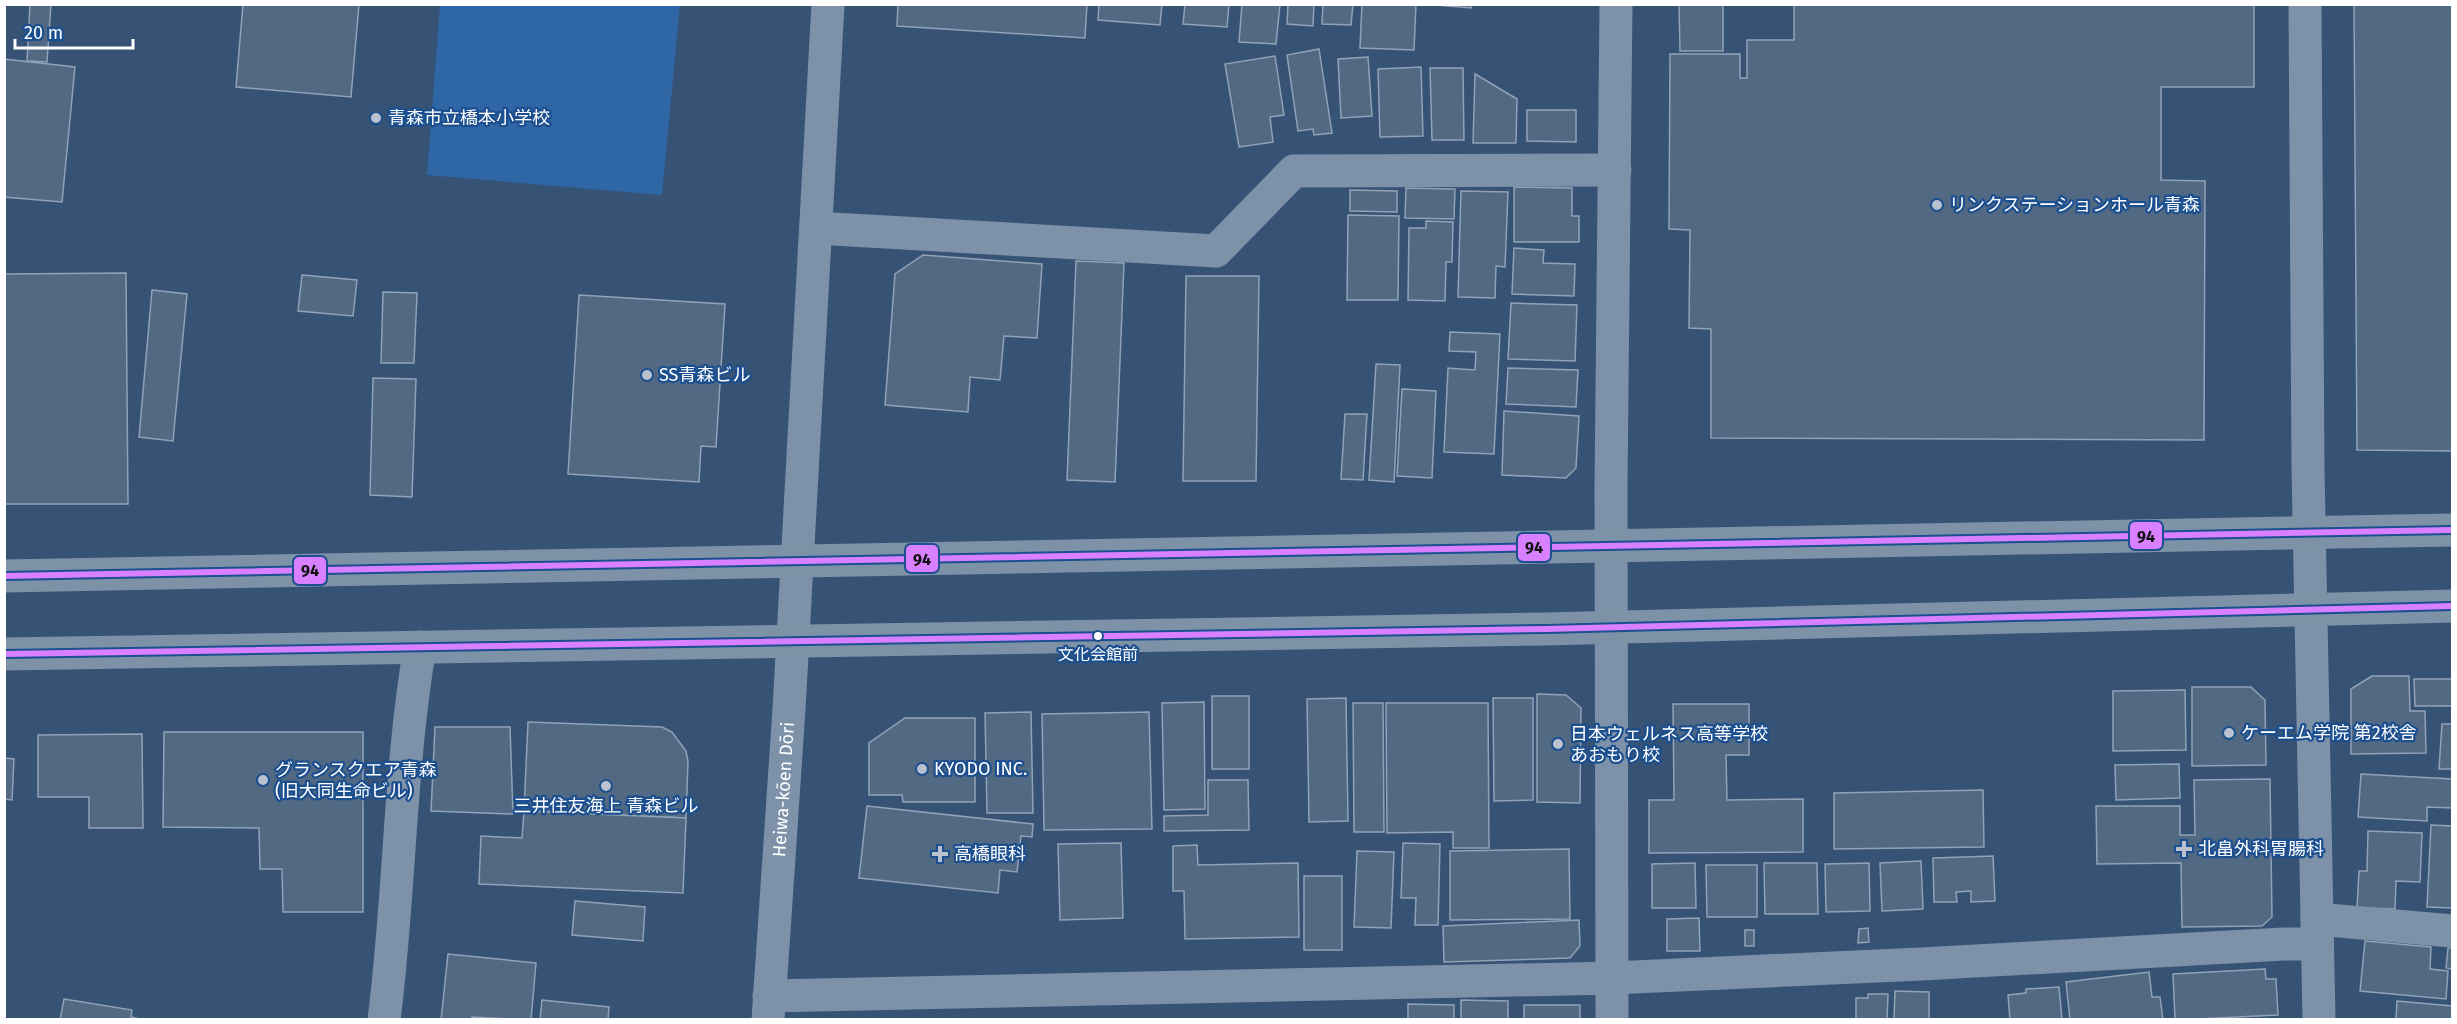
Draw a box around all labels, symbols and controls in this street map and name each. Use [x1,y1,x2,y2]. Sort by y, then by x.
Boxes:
scale bar [15,12,134,50]
text: 20 m [24,22,63,44]
place label: 青森市立橋本小学校 [388,107,550,129]
marker: 青森市立橋本小学校 [369,111,383,125]
place label: リンクステーションホール青森 [1949,194,2200,216]
marker: リンクステーションホール青森 [1930,198,1944,212]
place label: SS青森ビル [659,364,750,386]
marker: SS青森ビル [640,368,654,382]
line badge: 94 [2129,521,2163,550]
text: 94 [2137,527,2155,546]
line badge: 94 [1517,533,1551,562]
text: 94 [1525,538,1543,557]
line badge: 94 [905,544,939,573]
text: 94 [913,550,931,569]
line badge: 94 [293,556,327,585]
text: 94 [301,561,319,580]
marker: 文化会館前 [1092,630,1104,642]
place label: 文化会館前 [1058,645,1138,664]
street label: Heiwa-kōen Dōri [768,721,799,858]
place label: ケーエム学院 第2校舎 [2241,722,2417,744]
place label: 日本ウェルネス高等学校 あおもり校 [1570,723,1768,766]
marker: ケーエム学院 第2校舎 [2222,726,2236,740]
marker: 日本ウェルネス高等学校 あおもり校 [1551,737,1565,751]
place label: KYODO INC. [934,758,1027,780]
place label: グランスクエア青森 (旧大同生命ビル) [275,759,437,802]
marker: KYODO INC. [915,762,929,776]
marker: グランスクエア青森 (旧大同生命ビル) [256,773,270,787]
marker: 三井住友海上 青森ビル [599,779,613,793]
place label: 三井住友海上 青森ビル [514,795,698,817]
place label: 北畠外科胃腸科 [2198,838,2324,860]
marker: 北畠外科胃腸科 [2175,840,2193,858]
place label: 高橋眼科 [954,843,1026,865]
marker: 高橋眼科 [931,845,949,863]

